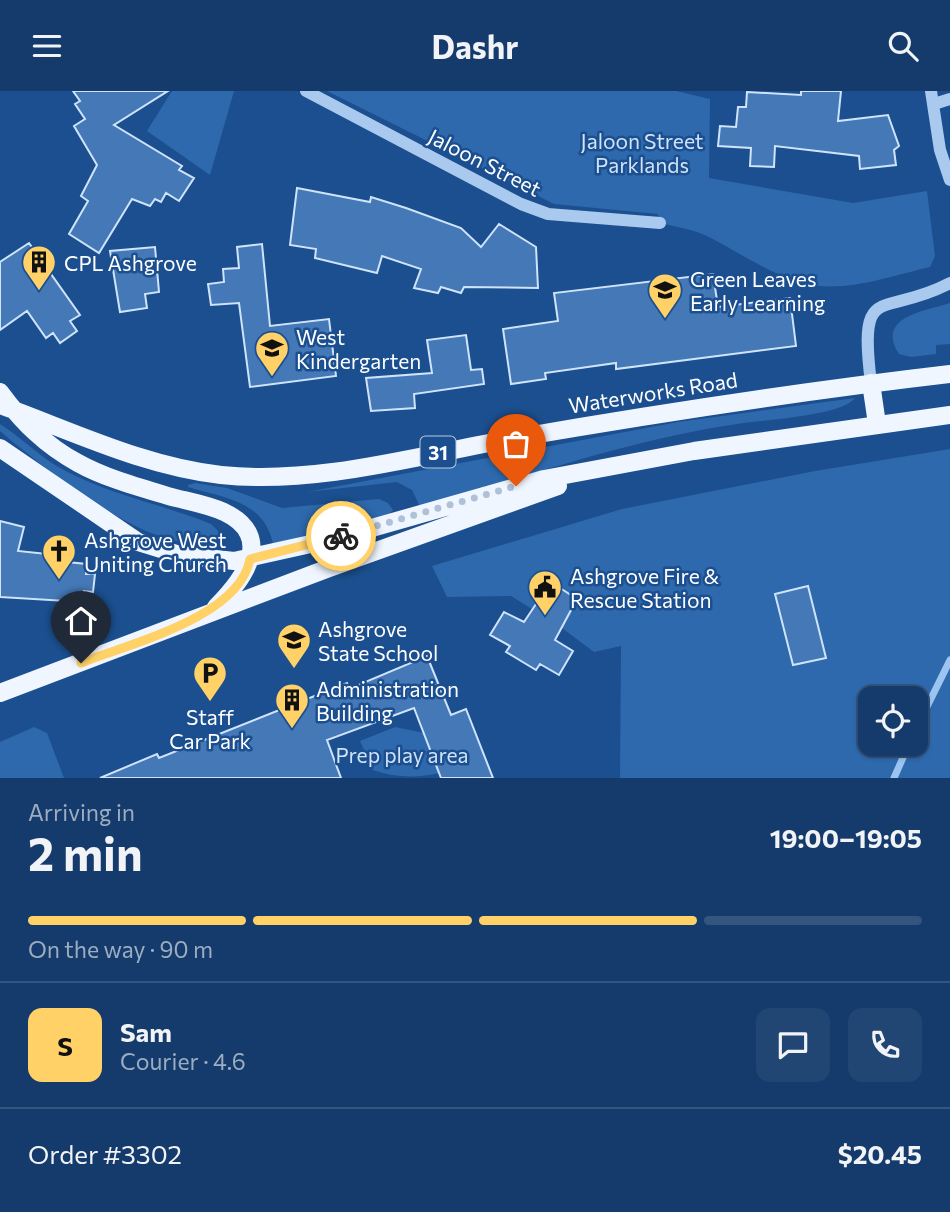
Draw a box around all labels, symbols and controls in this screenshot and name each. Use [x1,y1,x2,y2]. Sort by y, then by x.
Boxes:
text: Dashr [432,26,518,66]
icon: menu [28,27,66,65]
icon: search [884,27,922,65]
street label: Jaloon Street [425,123,545,201]
park label: Jaloon Street Parklands [581,128,703,177]
building icon: CPL Ashgrove [20,243,58,292]
place label: CPL Ashgrove [64,250,197,275]
place label: Green Leaves Early Learning [690,266,825,315]
school or university icon: Green Leaves Early Learning [646,271,684,320]
place label: West Kindergarten [296,324,421,373]
school or university icon: West Kindergarten [253,329,291,378]
street label: Waterworks Road [567,366,739,418]
pin [486,414,546,486]
icon: bag [497,425,535,463]
road number: 31 [420,437,456,467]
courier [306,501,376,571]
icon: bike [322,517,360,555]
place label: Ashgrove West Uniting Church [84,527,227,576]
church icon: Ashgrove West Uniting Church [40,532,78,581]
place label: Ashgrove Fire & Rescue Station [570,563,720,612]
public building icon: Ashgrove Fire & Rescue Station [526,568,564,617]
pin [51,591,111,663]
icon: home [62,602,100,640]
place label: Ashgrove State School [318,616,438,665]
school or university icon: Ashgrove State School [275,621,313,670]
parking icon: Staff Car Park [191,654,229,703]
place label: Administration Building [316,676,459,725]
building icon: Administration Building [273,681,311,730]
map controls [858,686,928,756]
button: locate [858,686,928,756]
place label: Staff Car Park [169,704,251,753]
park label: Prep play area [335,742,469,767]
text: Arriving in [28,798,135,826]
text: 19:00–19:05 [770,822,922,853]
text: 2 min [28,824,143,880]
text: On the way · 90 m [28,935,213,963]
button: chat [756,1008,830,1082]
button: phone [848,1008,922,1082]
text: Sam [120,1016,172,1047]
text: S [57,1030,73,1061]
text: Courier · 4.6 [120,1047,246,1075]
text: Order #3302 [28,1138,182,1169]
text: $20.45 [838,1138,922,1169]

